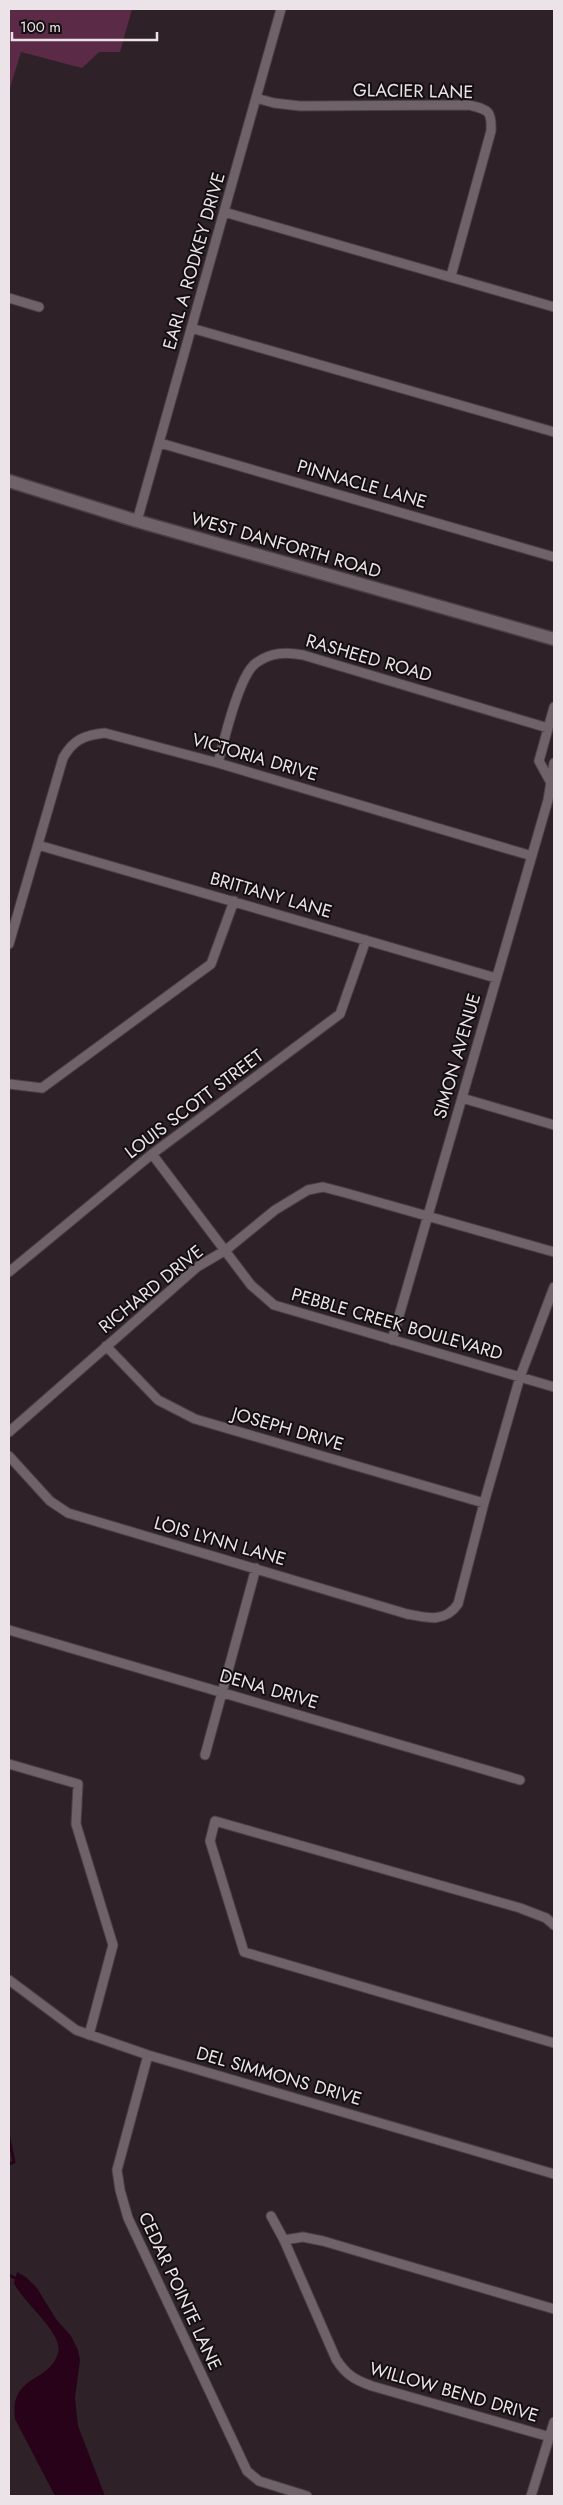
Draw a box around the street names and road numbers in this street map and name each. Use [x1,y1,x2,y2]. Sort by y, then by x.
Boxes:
street label: GLACIER LANE [353,77,473,105]
street label: EARL A RODKEY DRIVE [156,169,232,353]
street label: PINNACLE LANE [294,453,430,515]
street label: WEST DANFORTH ROAD [188,505,384,585]
street label: RASHEED ROAD [303,628,435,688]
street label: VICTORIA DRIVE [189,727,321,787]
street label: BRITTANY LANE [207,865,335,925]
street label: SIMON AVENUE [427,990,487,1122]
street label: LOUIS SCOTT STREET [119,1043,269,1165]
street label: RICHARD DRIVE [93,1239,209,1339]
street label: PEBBLE CREEK BOULEVARD [288,1281,506,1367]
street label: JOSEPH DRIVE [227,1400,347,1457]
street label: LOIS LYNN LANE [151,1510,289,1572]
street label: DENA DRIVE [216,1662,322,1716]
street label: DEL SIMMONS DRIVE [193,2040,365,2112]
street label: CEDAR POINTE LANE [132,2208,228,2374]
street label: WILLOW BEND DRIVE [366,2355,542,2429]

